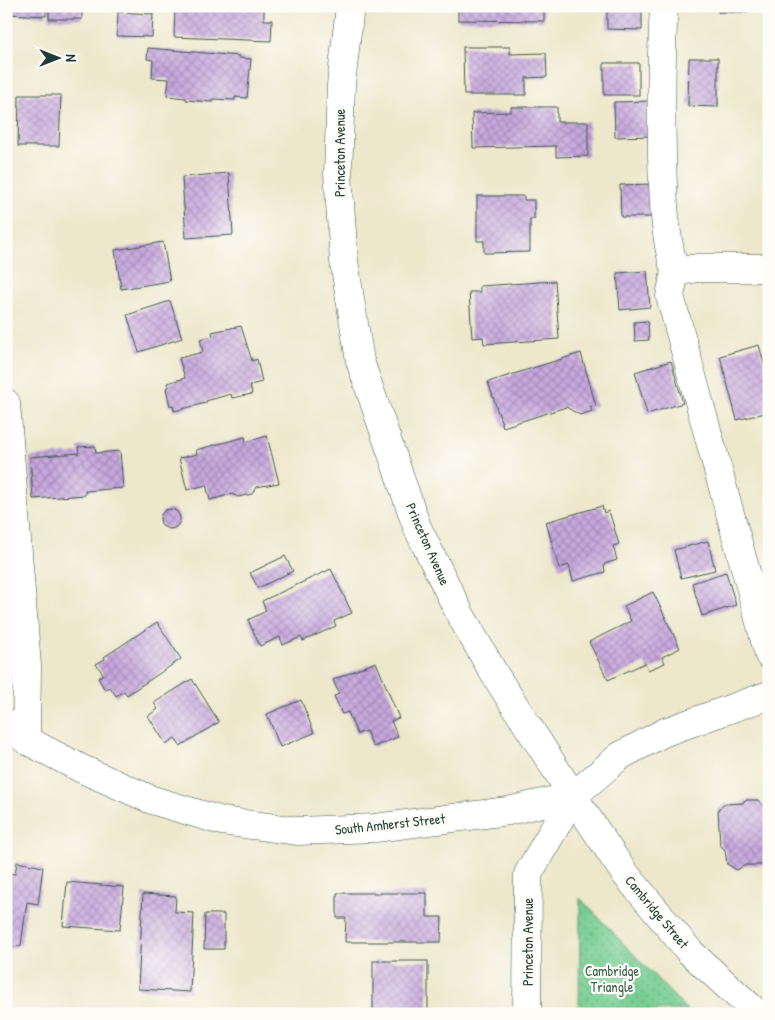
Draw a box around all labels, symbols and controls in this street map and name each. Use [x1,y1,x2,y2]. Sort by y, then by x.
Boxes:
north arrow [32,32,82,82]
text: N [62,54,81,62]
street label: Princeton Avenue [330,109,349,197]
street label: Princeton Avenue [402,500,455,588]
street label: South Amherst Street [334,808,446,839]
street label: Cambridge Street [620,871,694,953]
street label: Princeton Avenue [518,898,537,986]
park label: Cambridge Triangle [585,961,640,997]

